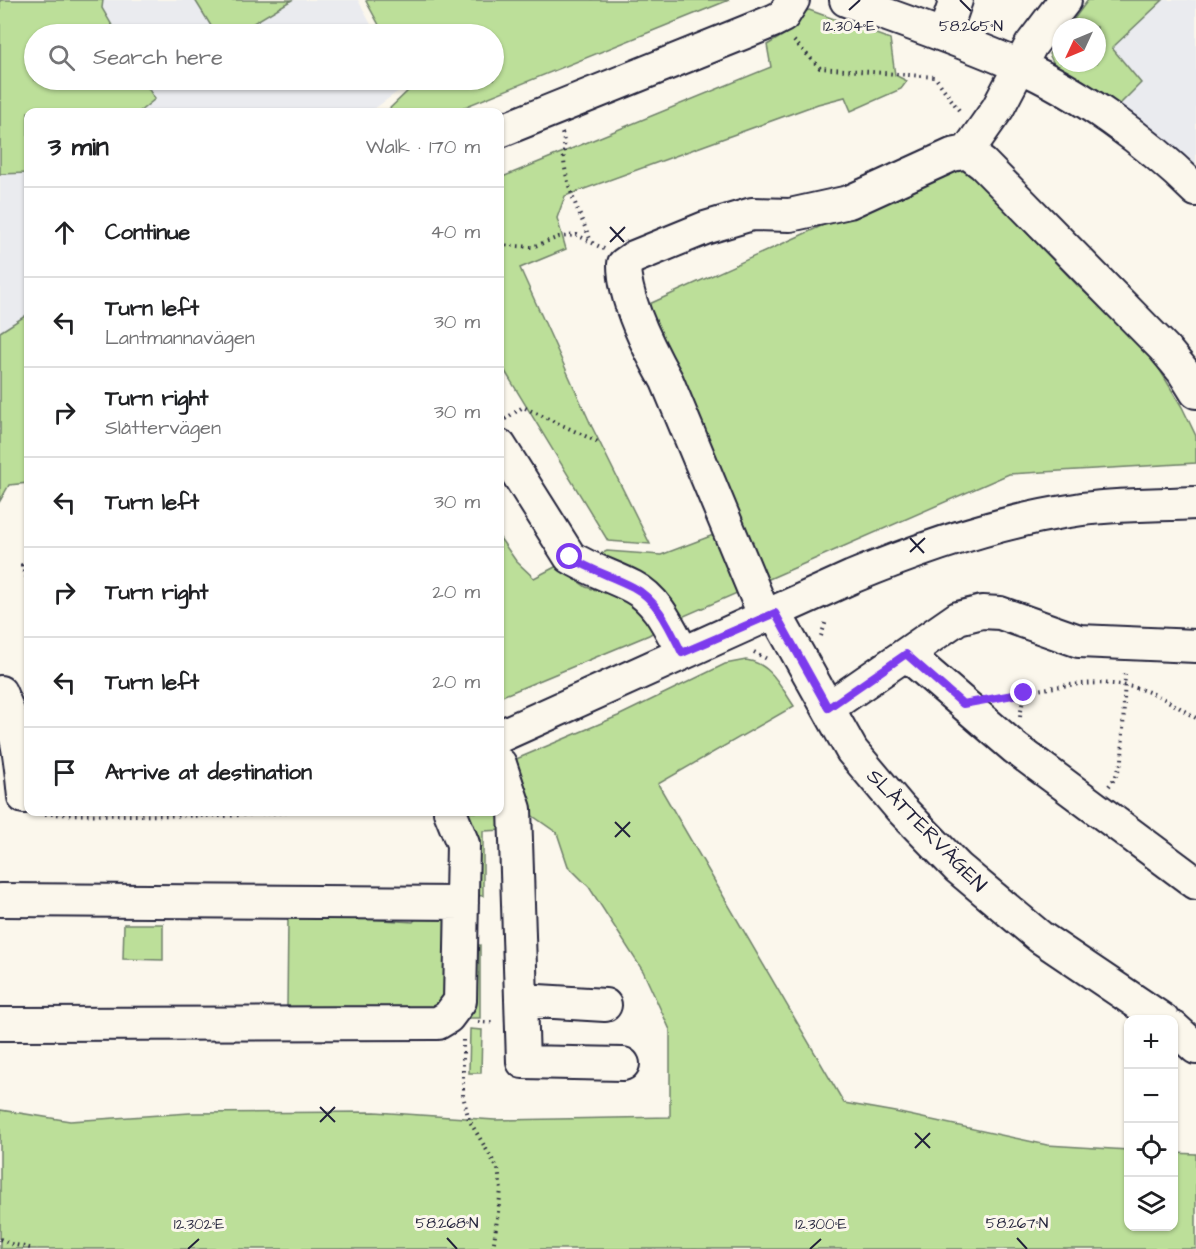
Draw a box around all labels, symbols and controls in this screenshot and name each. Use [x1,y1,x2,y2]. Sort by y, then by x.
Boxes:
text: 12.304°E [823,16,875,37]
text: 58.265°N [939,16,1003,37]
north arrow [1052,18,1106,72]
search box [24,24,504,90]
icon: search [45,41,78,74]
text: Search here [93,42,223,73]
text: 3 min [48,129,109,165]
text: Walk · 170 m [366,133,480,161]
icon: ahead [48,216,81,249]
text: Continue [105,217,190,248]
text: 40 m [430,218,480,246]
text: Turn left [105,293,199,324]
icon: left [48,306,81,339]
text: 30 m [434,308,480,336]
text: Lantmannavägen [105,324,255,352]
text: Turn right [105,383,208,414]
icon: right [48,396,81,429]
text: 30 m [434,398,480,426]
text: Slåttervägen [105,414,221,442]
icon: left [48,486,81,519]
text: Turn left [105,487,199,518]
text: 30 m [434,488,480,516]
route start [556,543,582,569]
icon: right [48,576,81,609]
text: Turn right [105,577,208,608]
text: 20 m [432,578,480,606]
icon: left [48,666,81,699]
text: Turn left [105,667,199,698]
text: 20 m [432,668,480,696]
route end [1010,679,1036,705]
icon: arrive [48,756,81,789]
text: Arrive at destination [105,757,312,788]
street label: SLÅTTERVÄGEN [860,762,993,899]
map controls [1124,1015,1178,1231]
button: + [1124,1015,1178,1069]
button: − [1124,1069,1178,1123]
button: locate [1124,1123,1178,1177]
button: layers [1124,1177,1178,1231]
text: 58.268°N [416,1213,478,1234]
text: 58.267°N [986,1213,1048,1234]
text: 12.302°E [174,1214,224,1235]
text: 12.300°E [795,1214,847,1235]

